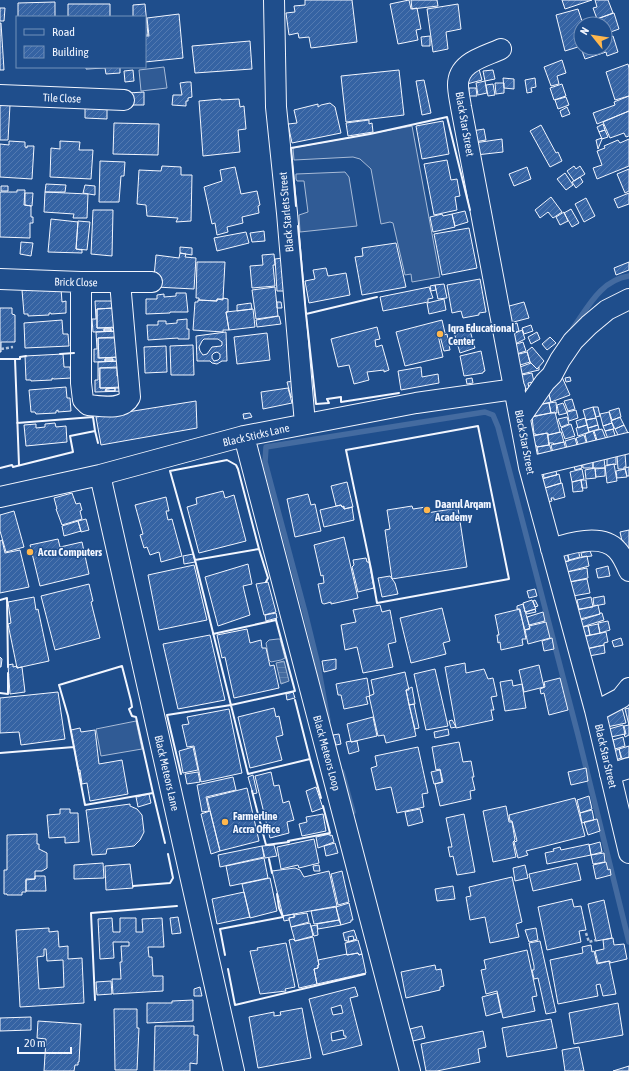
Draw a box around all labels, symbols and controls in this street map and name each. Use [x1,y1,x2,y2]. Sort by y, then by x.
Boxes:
legend [16,16,146,68]
north arrow [573,16,613,56]
text: Road [52,25,75,39]
text: N [578,25,591,37]
text: Building [52,45,90,59]
street label: Tile Close [43,91,81,105]
street label: Black Star Street [453,91,477,157]
street label: Black Starlets Street [277,171,295,253]
street label: Brick Close [54,276,98,288]
place label: Iqra Educational Center [448,322,515,347]
marker: Iqra Educational Center [435,329,445,339]
street label: Black Star Street [513,409,537,475]
street label: Black Sticks Lane [222,422,290,448]
place label: Daarul Arqam Academy [434,498,491,523]
marker: Daarul Arqam Academy [422,505,432,515]
place label: Accu Computers [37,546,102,558]
marker: Accu Computers [25,547,35,557]
street label: Black Meteors Loop [311,714,343,792]
street label: Black Star Street [593,723,619,789]
street label: Black Meteors Lane [152,734,182,812]
place label: Farmerline Accra Office [232,810,280,835]
marker: Farmerline Accra Office [220,817,230,827]
scale bar [18,1029,71,1055]
text: 20 m [24,1036,46,1050]

